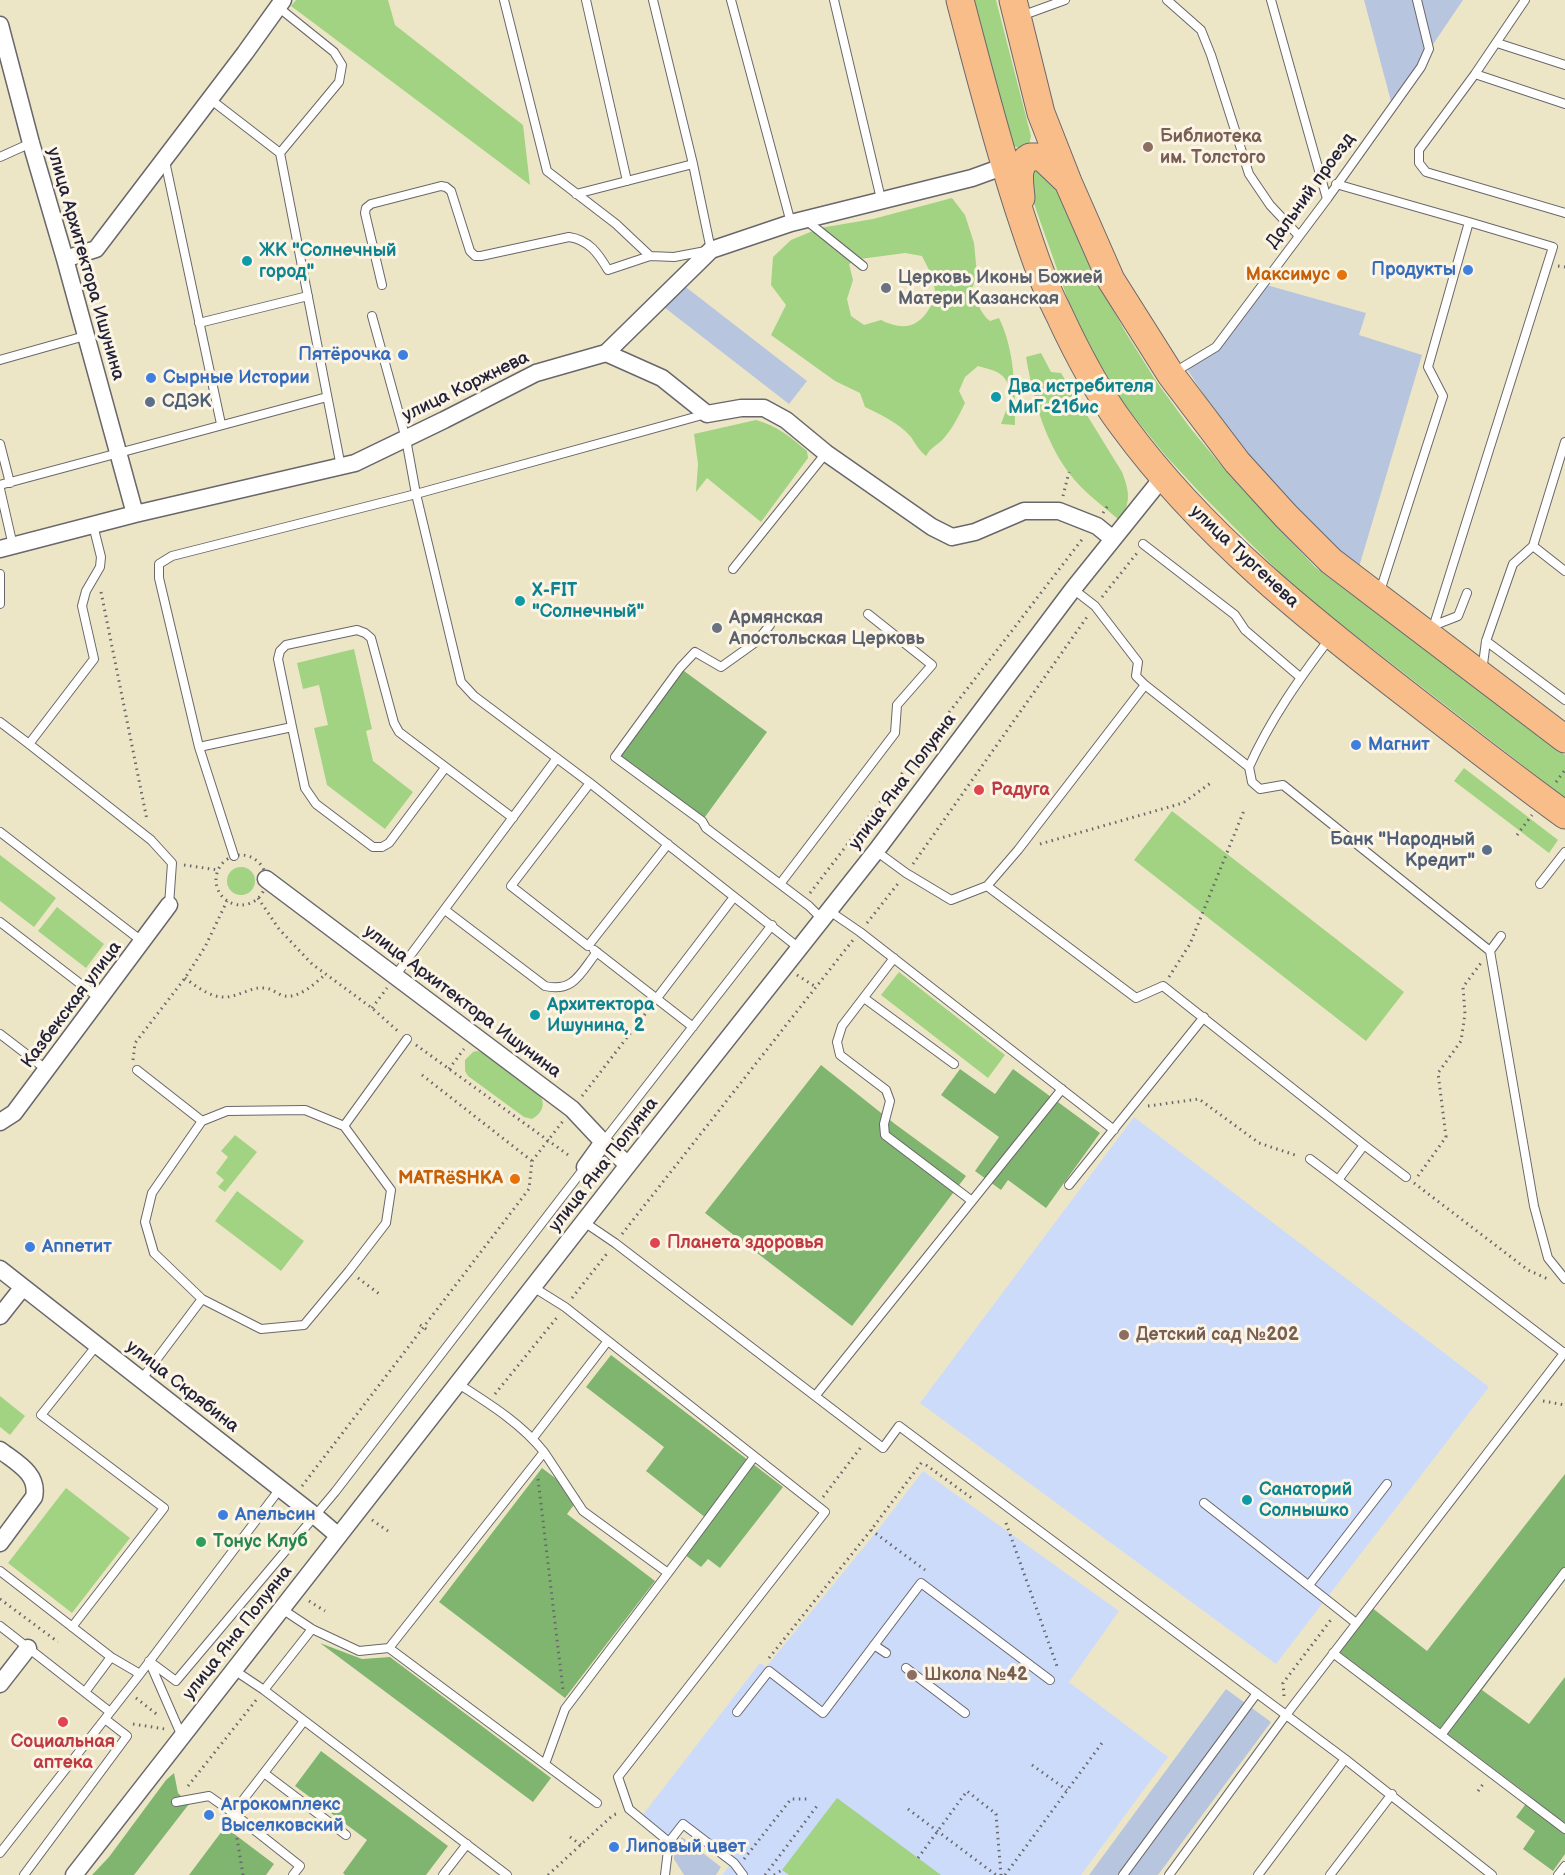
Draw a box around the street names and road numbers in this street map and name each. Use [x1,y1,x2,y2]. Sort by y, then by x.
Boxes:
street label: Дальний проезд [1262,129,1360,253]
street label: улица Архитектора Ишунина [41,145,129,383]
street label: улица Коржнева [399,347,533,427]
street label: улица Тургенева [1185,501,1303,613]
street label: улица Яна Полуяна [845,710,961,854]
street label: улица Архитектора Ишунина [359,921,565,1083]
street label: Казбекская улица [17,937,127,1073]
street label: улица Яна Полуяна [545,1093,663,1237]
street label: улица Скрябина [121,1336,243,1438]
street label: улица Яна Полуяна [179,1561,297,1705]

